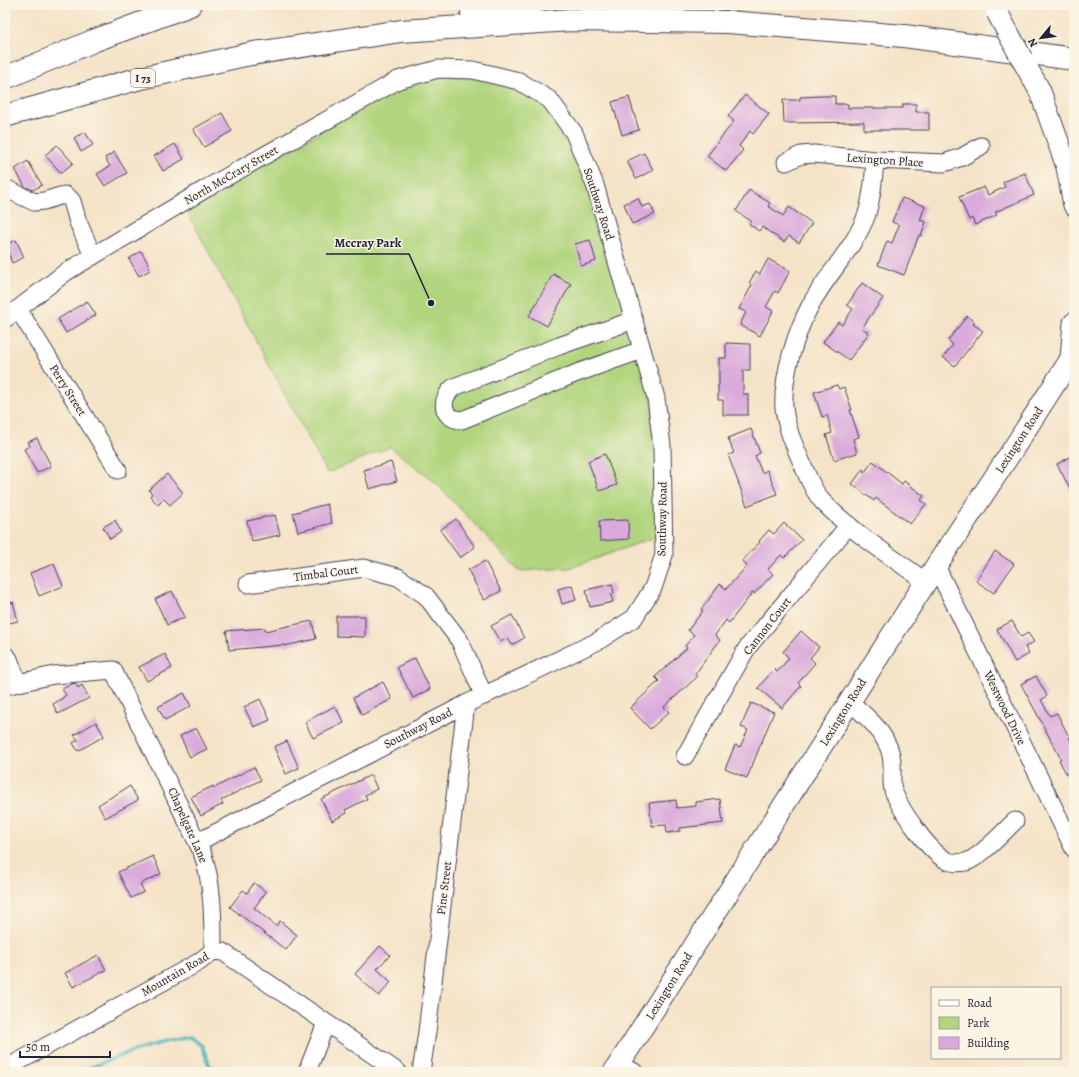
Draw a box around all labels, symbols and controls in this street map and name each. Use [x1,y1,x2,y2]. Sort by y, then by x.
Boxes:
north arrow [1021,18,1061,58]
text: N [1024,35,1041,50]
road number: I 73 [131,69,155,87]
street label: North McCrary Street [181,142,281,208]
street label: Lexington Place [846,149,924,171]
street label: Southway Road [580,166,618,243]
callout: Mccray Park [326,229,409,254]
text: Mccray Park [335,234,402,251]
street label: Perry Street [46,361,90,419]
street label: Lexington Road [991,403,1047,477]
street label: Southway Road [653,481,671,557]
street label: Timbal Court [293,561,359,585]
street label: Cannon Court [739,594,795,658]
street label: Westwood Drive [980,667,1030,748]
street label: Lexington Road [816,675,870,749]
street label: Southway Road [381,704,456,752]
street label: Chapelgate Lane [164,785,212,865]
street label: Pine Street [433,860,455,916]
street label: Mountain Road [138,948,212,1000]
street label: Lexington Road [642,949,696,1023]
legend [931,987,1061,1059]
text: Road [967,995,993,1011]
text: Park [967,1015,990,1031]
scale bar [20,1033,110,1059]
text: Building [967,1035,1009,1051]
text: 50 m [26,1039,50,1055]

